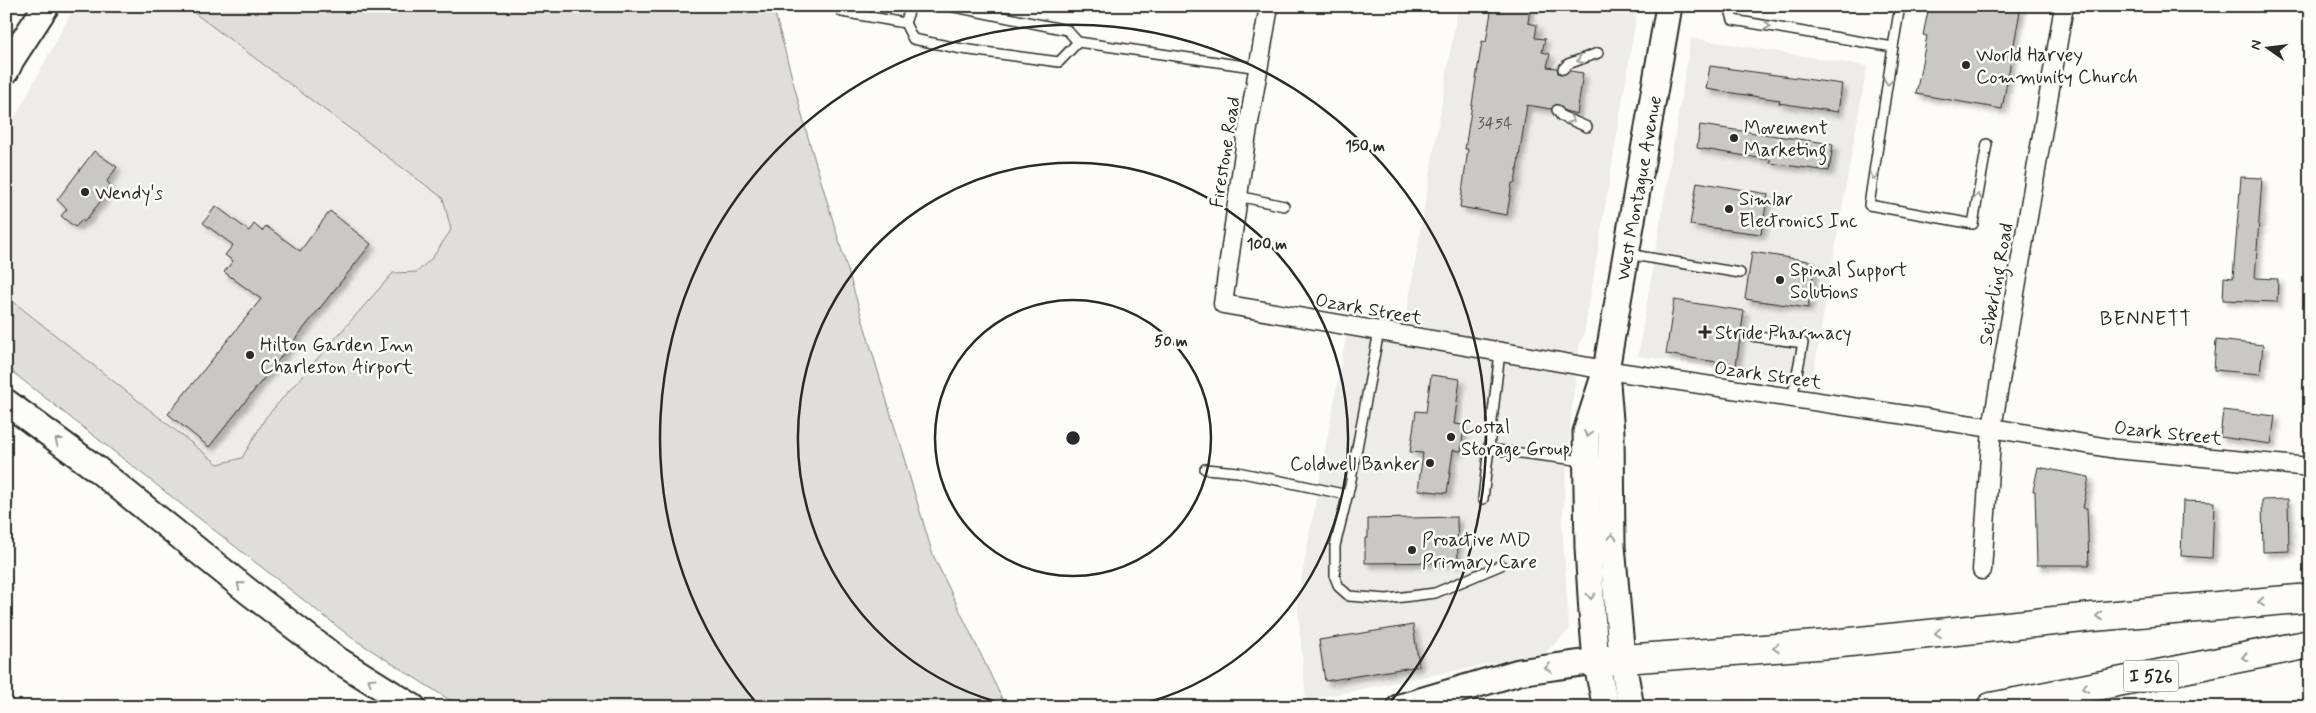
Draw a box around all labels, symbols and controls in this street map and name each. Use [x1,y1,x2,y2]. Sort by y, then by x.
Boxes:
one-way arrow [1763,20,1772,30]
north arrow [2244,22,2294,72]
text: N [2246,38,2266,52]
place label: World Harvey Community Church [1976,43,2138,90]
one-way arrow [1576,54,1585,64]
marker: World Harvey Community Church [1960,59,1972,71]
one-way arrow [1883,78,1894,86]
street label: West Montague Avenue [1611,94,1669,283]
street label: Firestone Road [1204,95,1247,210]
house number: 3454 [1477,113,1513,134]
one-way arrow [1566,113,1575,124]
place label: Movement Marketing [1744,116,1828,166]
marker: Movement Marketing [1728,132,1740,144]
text: 150 m [1345,137,1385,157]
one-way arrow [1869,172,1880,180]
place label: Wendy's [95,181,164,207]
marker: Wendy's [79,186,91,198]
place label: Simlar Electronics Inc [1739,187,1858,234]
one-way arrow [1972,193,1982,201]
marker: Simlar Electronics Inc [1723,203,1735,215]
street label: Seiberling Road [1973,221,2022,348]
text: 100 m [1247,235,1287,255]
place label: Spinal Support Solutions [1790,258,1907,305]
marker: Spinal Support Solutions [1774,274,1786,286]
street label: Ozark Street [1313,288,1424,331]
district label: BENNETT [2100,306,2192,333]
place label: Stride Pharmacy [1715,321,1851,347]
marker: Stride Pharmacy [1699,326,1711,338]
text: 50 m [1154,332,1188,352]
place label: Hilton Garden Inn Charleston Airport [260,333,413,380]
marker: Hilton Garden Inn Charleston Airport [244,349,256,361]
street label: Ozark Street [1712,356,1823,395]
place label: Costal Storage Group [1461,415,1570,463]
street label: Ozark Street [2113,415,2223,452]
centre of rings [1064,429,1082,447]
one-way arrow [1583,429,1593,438]
marker: Costal Storage Group [1445,431,1457,443]
one-way arrow [55,438,64,447]
place label: Coldwell Banker [1290,452,1420,477]
marker: Coldwell Banker [1424,457,1436,469]
place label: Proactive MD Primary Care [1422,528,1537,575]
one-way arrow [1607,533,1617,540]
marker: Proactive MD Primary Care [1406,544,1418,556]
one-way arrow [237,583,246,591]
one-way arrow [1585,592,1596,600]
one-way arrow [2257,597,2265,608]
one-way arrow [2095,610,2103,621]
one-way arrow [1933,627,1941,638]
one-way arrow [1772,642,1780,653]
one-way arrow [2240,651,2249,662]
road number: I 526 [2124,660,2178,691]
one-way arrow [1544,662,1552,673]
one-way arrow [368,677,377,687]
one-way arrow [2081,683,2090,693]

